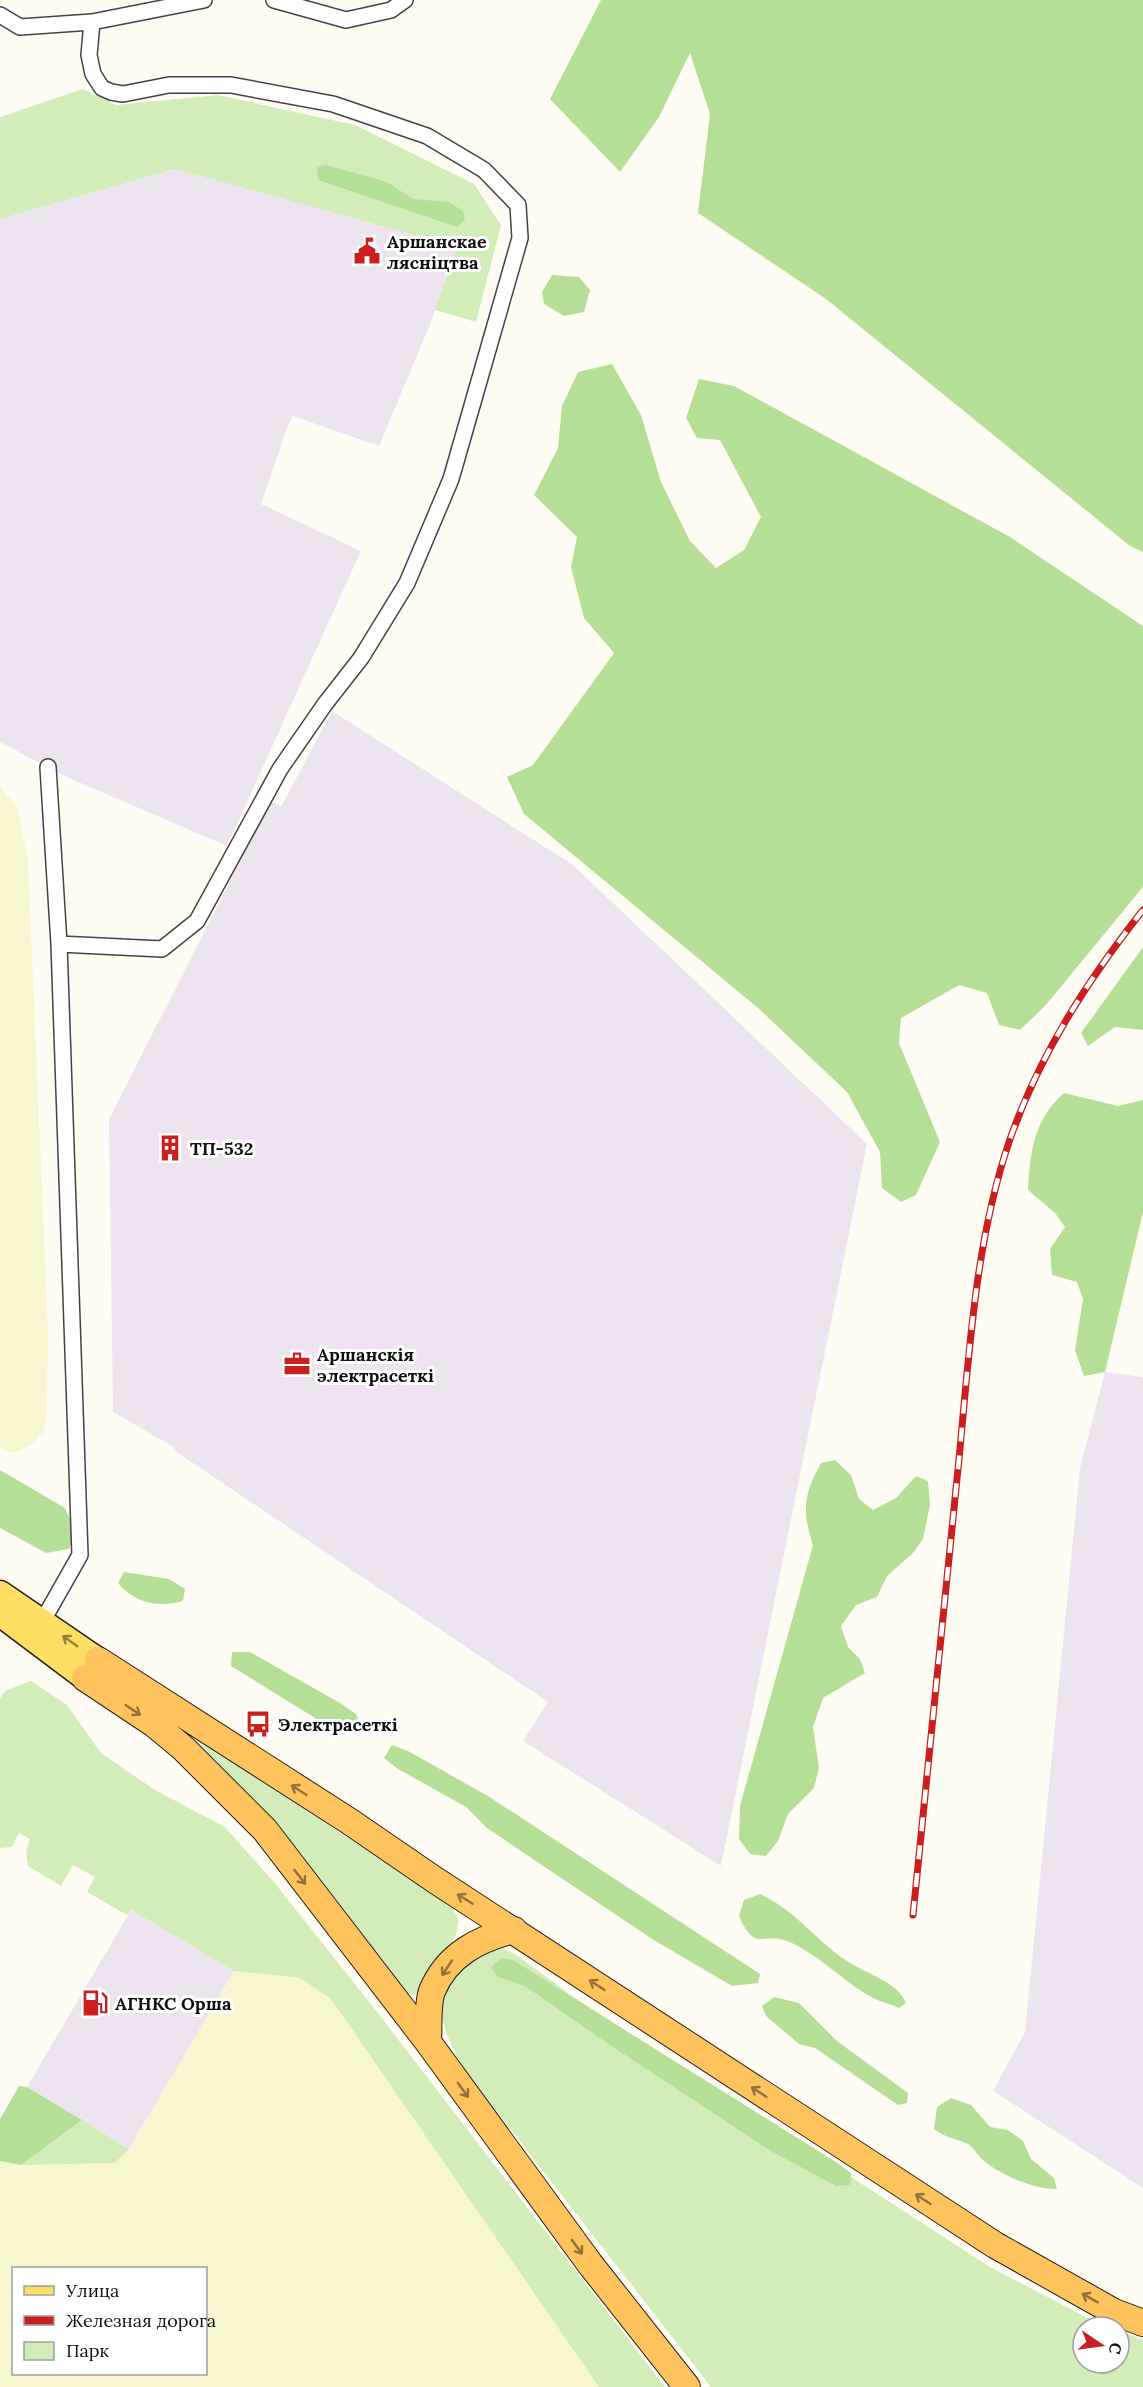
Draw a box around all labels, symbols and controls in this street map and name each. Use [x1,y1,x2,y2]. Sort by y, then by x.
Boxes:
place label: Аршанскае лясніцтва [387,230,487,274]
public building icon: Аршанскае лясніцтва [352,236,382,266]
building icon: ТП-532 [155,1133,185,1163]
place label: ТП-532 [190,1137,253,1160]
place label: Аршанскія электрасеткі [317,1343,434,1387]
office icon: Аршанскія электрасеткі [282,1349,312,1379]
one-way arrow [63,1635,79,1647]
one-way arrow [124,1704,141,1716]
bus stop icon: Электрасеткі [243,1709,273,1739]
place label: Электрасеткі [278,1713,398,1736]
one-way arrow [291,1783,308,1796]
one-way arrow [294,1868,307,1884]
one-way arrow [456,1893,473,1906]
one-way arrow [441,1960,454,1977]
one-way arrow [589,1979,605,1991]
fuel station icon: АГНКС Орша [80,1988,110,2018]
place label: АГНКС Орша [115,1992,232,2015]
one-way arrow [456,2081,469,2097]
one-way arrow [752,2086,768,2098]
one-way arrow [915,2193,931,2205]
one-way arrow [571,2239,584,2255]
legend [12,2267,207,2375]
text: Улица [65,2279,119,2302]
one-way arrow [1082,2292,1099,2304]
text: Железная дорога [66,2309,216,2332]
north arrow [1071,2315,1131,2375]
text: Парк [66,2339,110,2362]
text: С [1105,2341,1127,2356]

